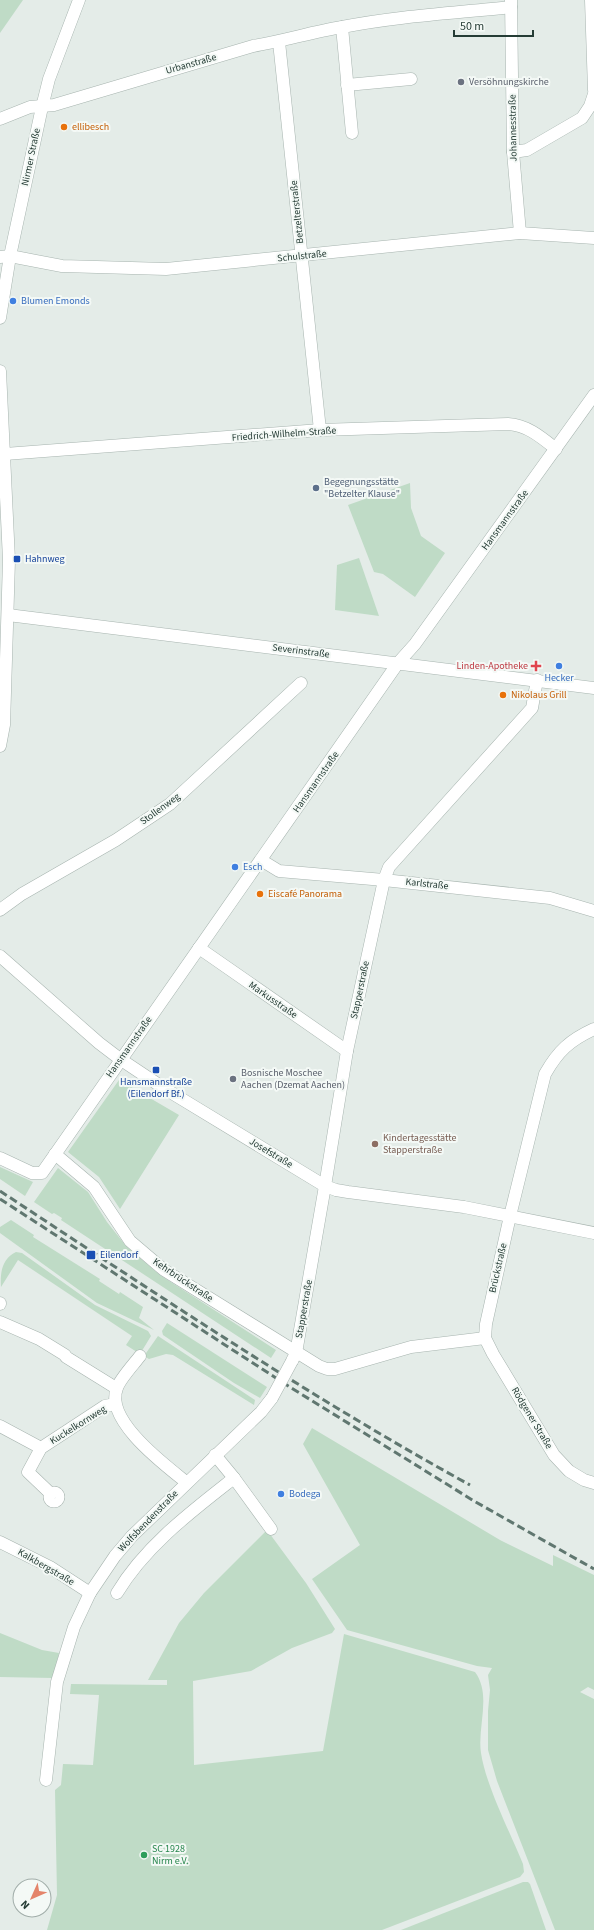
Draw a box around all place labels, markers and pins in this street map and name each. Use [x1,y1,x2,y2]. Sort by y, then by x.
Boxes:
place label: Versöhnungskirche [469,75,549,89]
marker: Versöhnungskirche [456,77,466,87]
place label: ellibesch [72,120,109,134]
marker: ellibesch [59,122,69,132]
place label: Blumen Emonds [21,294,90,308]
marker: Blumen Emonds [8,296,18,306]
place label: Begegnungsstätte "Betzelter Klause" [324,475,400,501]
marker: Begegnungsstätte "Betzelter Klause" [311,483,321,493]
place label: Hahnweg [25,552,65,566]
marker: Hahnweg [12,554,22,564]
place label: Linden-Apotheke [456,659,528,673]
marker: Linden-Apotheke [531,661,541,671]
marker: Hecker [554,661,564,671]
place label: Hecker [544,671,574,685]
place label: Nikolaus Grill [511,688,567,702]
marker: Nikolaus Grill [498,690,508,700]
place label: Esch [243,860,262,874]
marker: Esch [230,862,240,872]
place label: Eiscafé Panorama [268,887,342,901]
marker: Eiscafé Panorama [255,889,265,899]
marker: Hansmannstraße (Eilendorf Bf.) [151,1065,161,1075]
place label: Bosnische Moschee Aachen (Dzemat Aachen) [241,1066,345,1092]
marker: Bosnische Moschee Aachen (Dzemat Aachen) [228,1074,238,1084]
place label: Hansmannstraße (Eilendorf Bf.) [120,1075,192,1101]
place label: Kindertagesstätte Stapperstraße [383,1131,456,1157]
marker: Kindertagesstätte Stapperstraße [370,1139,380,1149]
place label: Eilendorf [100,1248,139,1262]
marker: Eilendorf [85,1249,97,1261]
place label: Bodega [289,1487,321,1501]
marker: Bodega [276,1489,286,1499]
place label: SC 1928 Nirm e.V. [152,1842,188,1868]
marker: SC 1928 Nirm e.V. [139,1850,149,1860]

